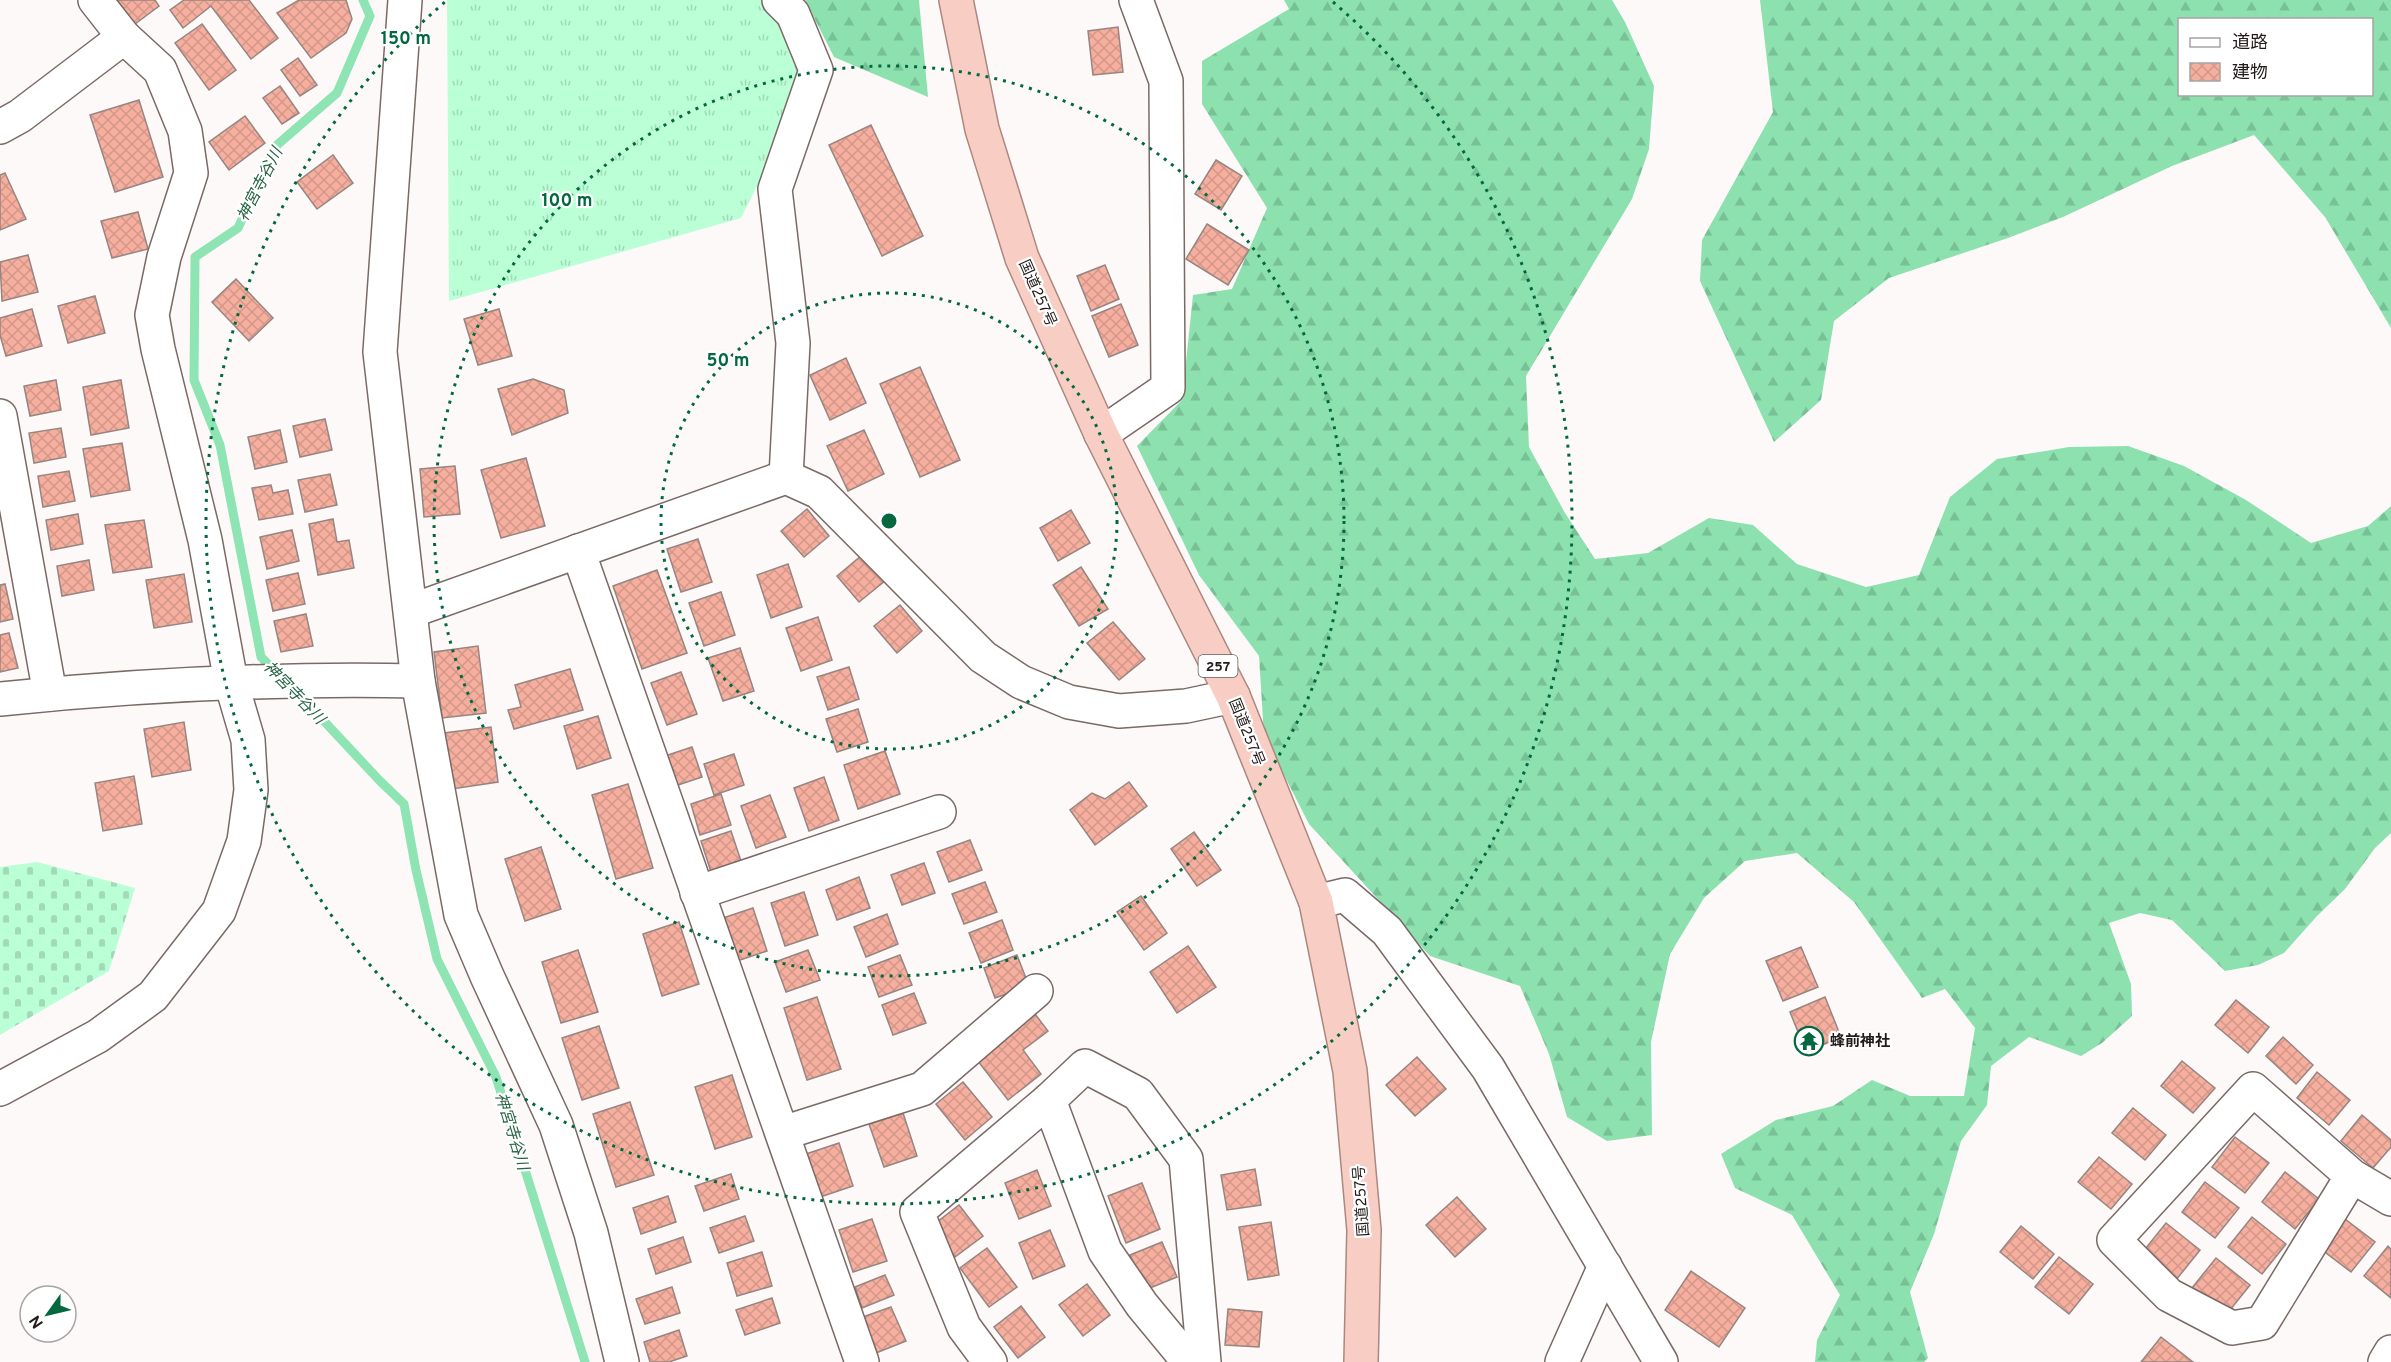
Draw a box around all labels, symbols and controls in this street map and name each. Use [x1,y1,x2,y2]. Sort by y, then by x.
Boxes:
legend [2178,18,2373,96]
text: 150 m [381,28,431,51]
text: 道路 [2232,32,2268,55]
text: 建物 [2232,62,2268,85]
water label: 神宮寺谷川 [234,143,289,225]
text: 100 m [541,190,593,213]
street label: 国道257号 [1013,257,1060,330]
text: 50 m [706,350,750,373]
centre of rings [879,511,899,531]
road number: 257 [1198,655,1238,677]
water label: 神宮寺谷川 [259,658,330,731]
street label: 国道257号 [1223,696,1268,769]
temple icon: 蜂前神社 [1793,1025,1825,1057]
place label: 蜂前神社 [1830,1032,1890,1052]
water label: 神宮寺谷川 [490,1090,533,1175]
street label: 国道257号 [1351,1165,1374,1237]
north arrow [18,1284,78,1344]
text: N [26,1311,49,1332]

